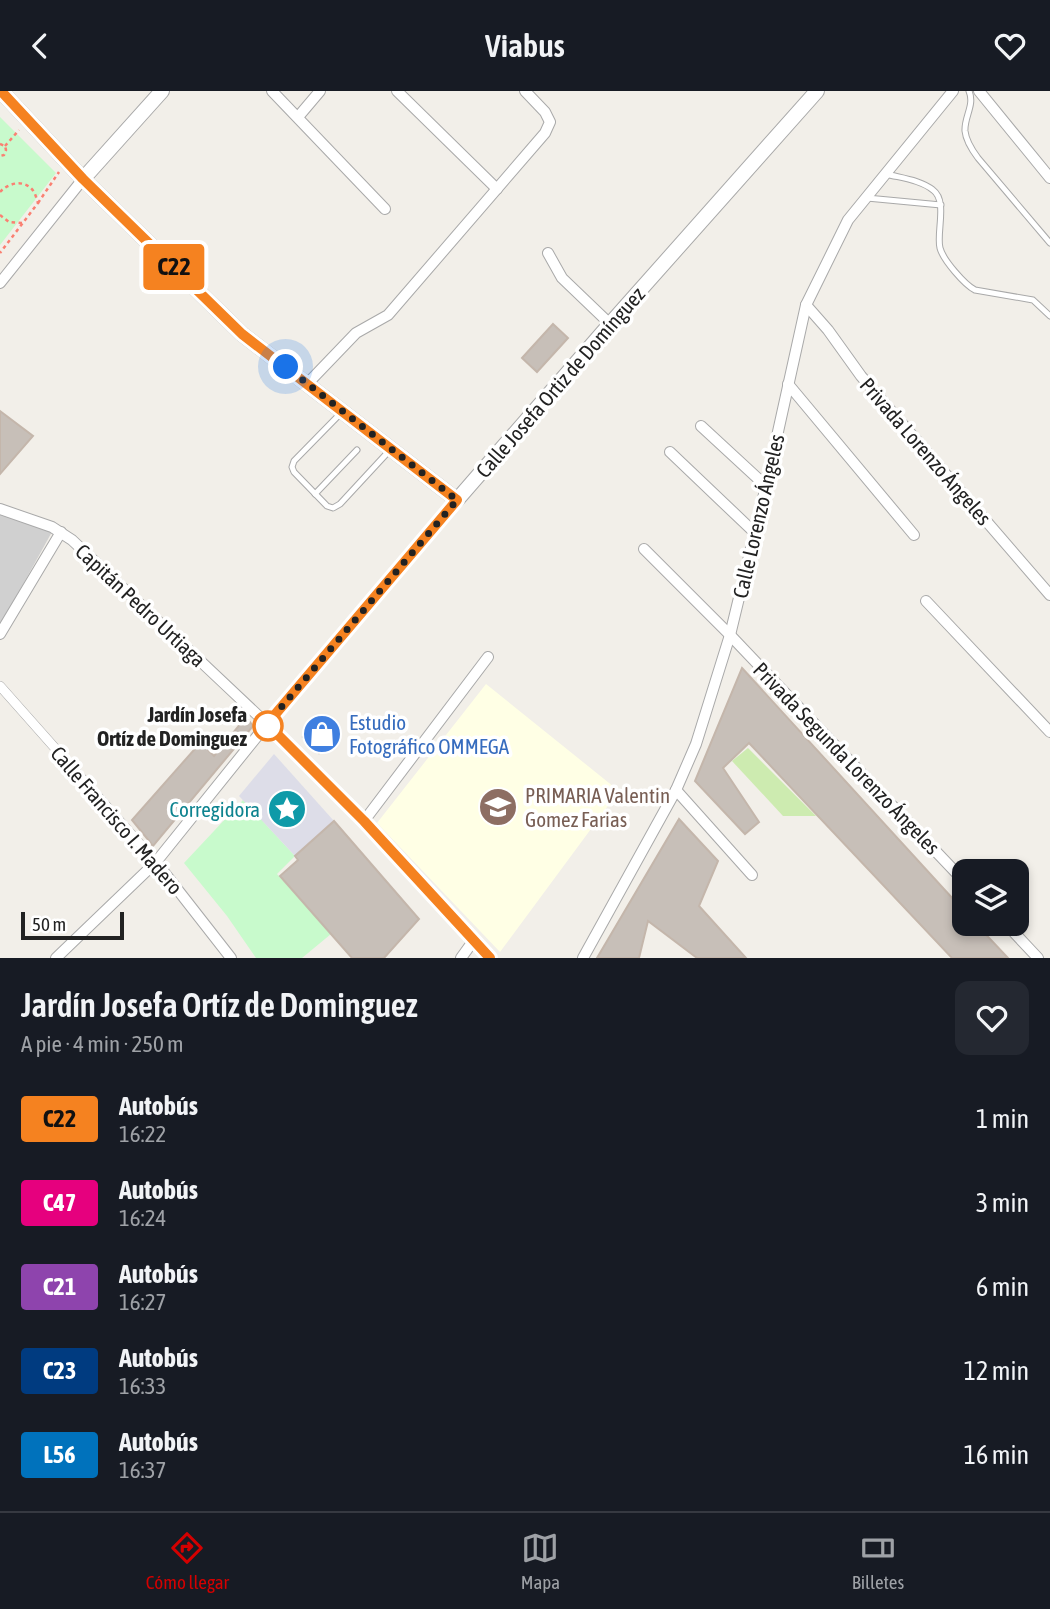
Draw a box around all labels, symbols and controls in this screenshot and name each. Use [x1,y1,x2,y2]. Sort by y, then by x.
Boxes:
icon: back [21,27,59,65]
text: Viabus [485,27,565,64]
icon: heart [991,27,1029,65]
line badge: C22 [134,244,214,290]
text: C22 [157,253,191,280]
street label: Calle Josefa Ortiz de Domínguez [471,282,650,482]
your location [268,349,303,384]
street label: Privada Lorenzo Ángeles [856,373,996,529]
street label: Calle Lorenzo Ángeles [727,432,789,600]
street label: Capitán Pedro Urtiaga [71,539,211,671]
street label: Privada Segunda Lorenzo Ángeles [749,657,945,859]
place label: Jardín Josefa Ortíz de Dominguez [97,702,247,750]
place label: Estudio Fotográfico OMMEGA [349,710,510,758]
marker: Jardín Josefa Ortíz de Dominguez [253,711,283,741]
shop icon: Estudio Fotográfico OMMEGA [301,713,343,755]
street label: Calle Francisco I. Madero [46,741,188,899]
place label: PRIMARIA Valentin Gomez Farias [525,783,670,831]
school or university icon: PRIMARIA Valentin Gomez Farias [477,786,519,828]
place icon: Corregidora [266,788,308,830]
place label: Corregidora [170,797,260,821]
map controls [952,859,1029,936]
button: layers [952,859,1029,936]
scale bar [21,909,124,941]
text: 50 m [32,913,66,935]
button: heart [955,981,1029,1055]
text: Jardín Josefa Ortíz de Dominguez [21,986,418,1024]
text: A pie · 4 min · 250 m [21,1031,184,1057]
text: Autobús [119,1091,198,1121]
text: 1 min [976,1104,1029,1134]
text: C22 [43,1105,76,1132]
text: 16:22 [119,1121,166,1147]
text: Autobús [119,1175,198,1205]
text: 3 min [976,1188,1029,1218]
text: C47 [43,1189,76,1216]
text: 16:24 [119,1205,166,1231]
text: Autobús [119,1259,198,1289]
text: 6 min [976,1272,1029,1302]
text: C21 [43,1273,76,1300]
text: 16:27 [119,1289,166,1315]
text: Autobús [119,1343,198,1373]
text: 12 min [964,1356,1029,1386]
text: C23 [43,1357,76,1384]
text: 16:33 [119,1373,166,1399]
text: Autobús [119,1427,198,1457]
text: 16 min [964,1440,1029,1470]
text: L56 [44,1441,75,1468]
text: 16:37 [119,1457,166,1483]
tab: Cómo llegar [146,1529,229,1593]
tab: Mapa [521,1529,560,1593]
tab: Billetes [852,1529,904,1593]

